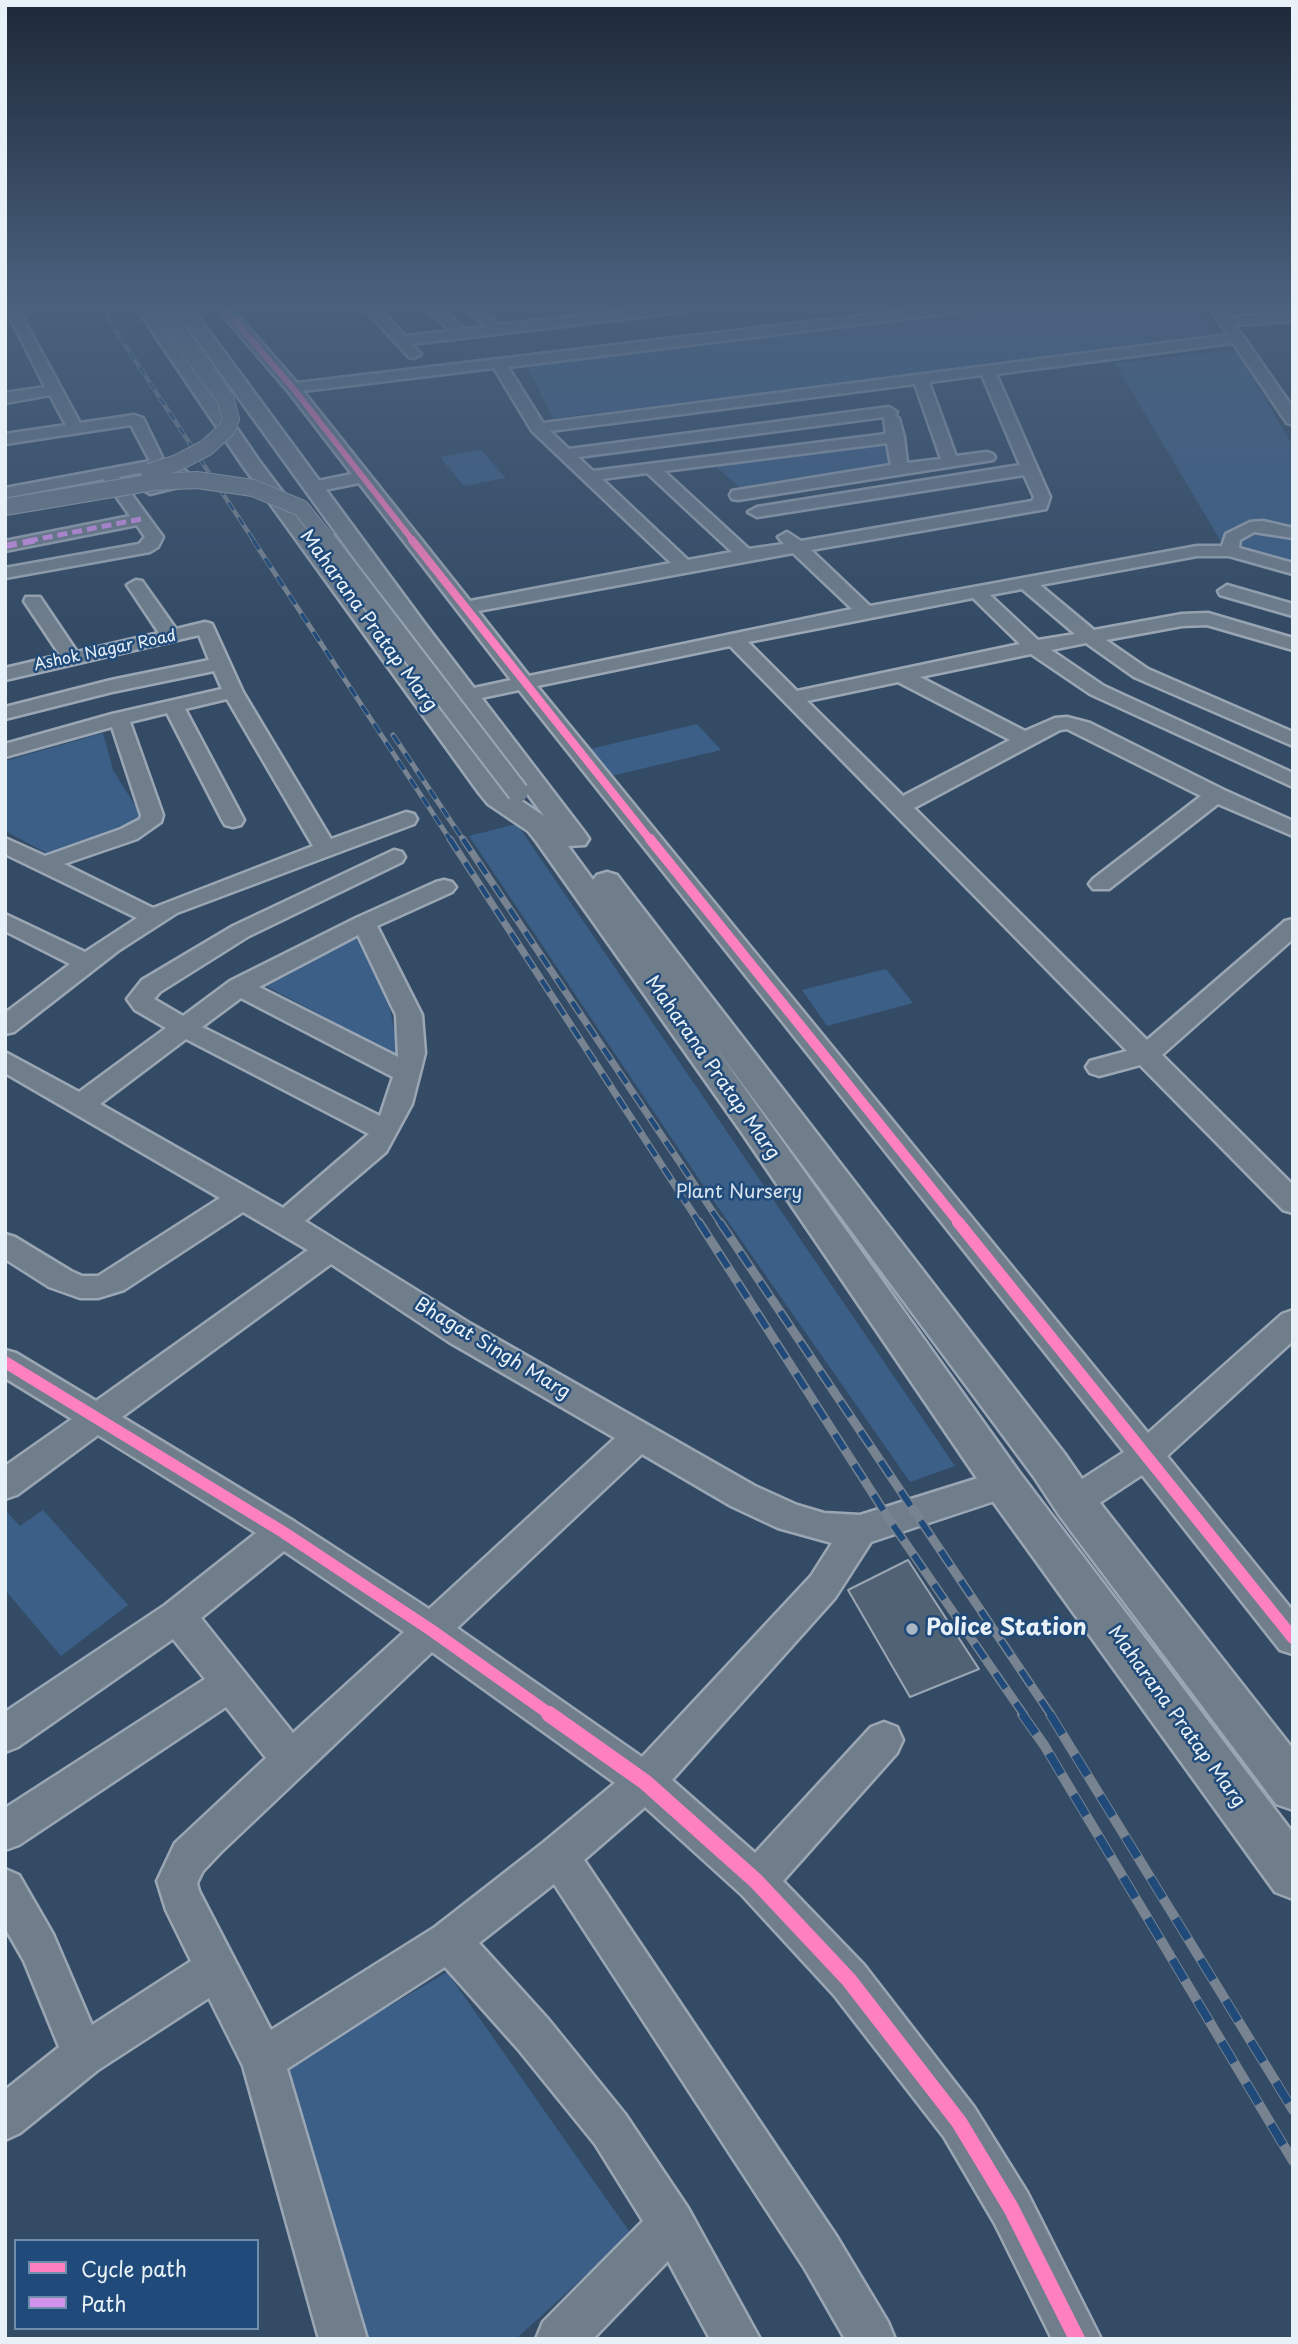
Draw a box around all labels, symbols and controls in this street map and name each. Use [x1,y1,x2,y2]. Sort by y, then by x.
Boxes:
street label: Maharana Pratap Marg [294,526,442,716]
street label: Ashok Nagar Road [32,627,178,675]
street label: Maharana Pratap Marg [640,972,784,1164]
park label: Plant Nursery [676,1182,802,1204]
street label: Bhagat Singh Marg [410,1294,574,1404]
place label: Police Station [926,1615,1087,1643]
marker: Police Station [904,1621,920,1637]
street label: Maharana Pratap Marg [1102,1622,1250,1812]
legend [14,2239,259,2330]
text: Cycle path [81,2252,187,2284]
text: Path [81,2287,126,2319]

